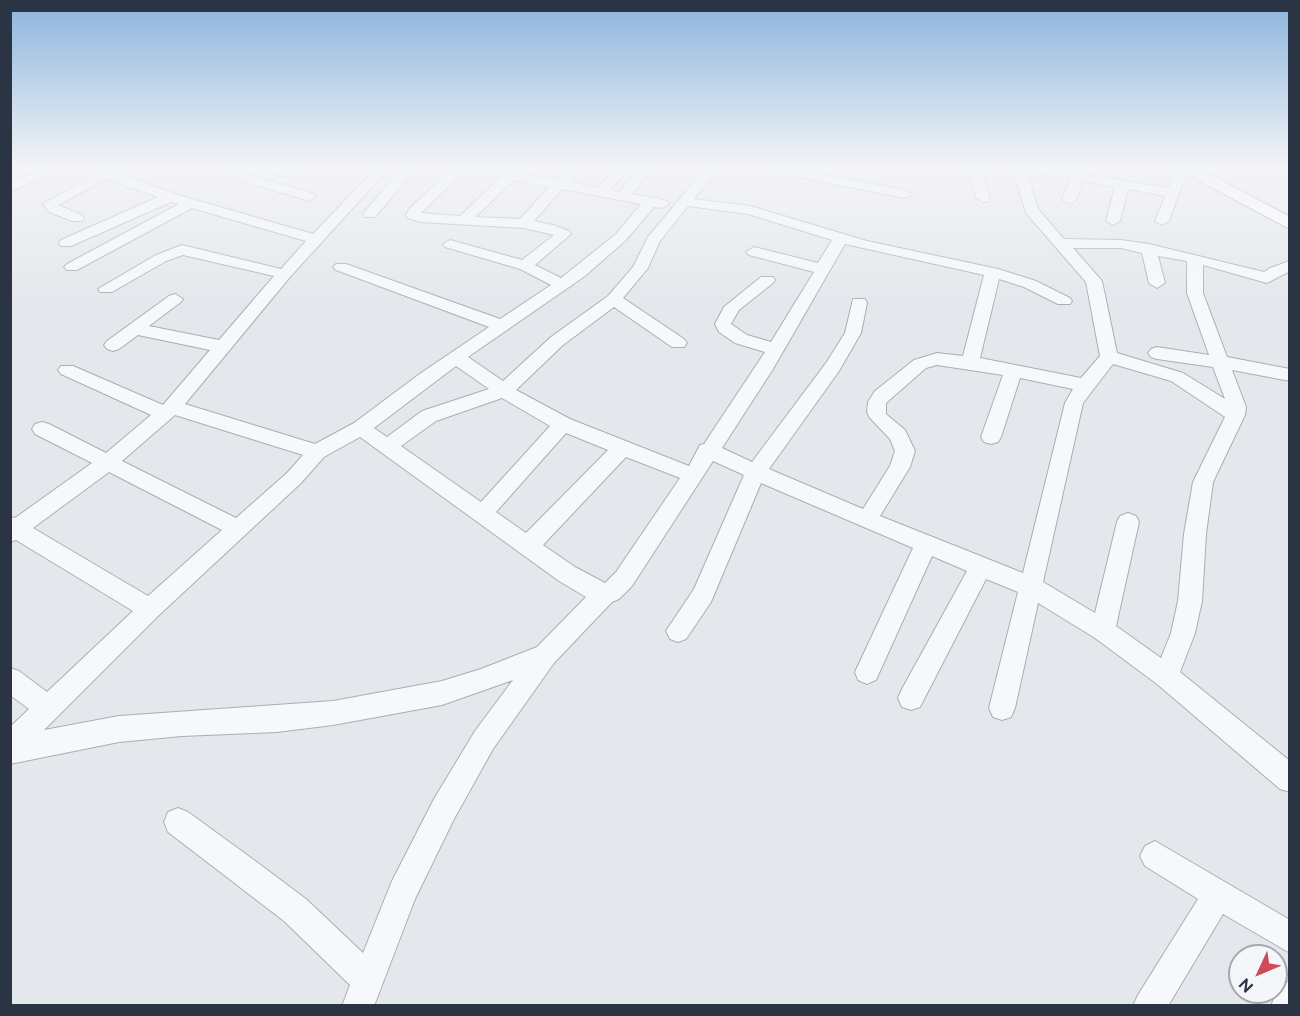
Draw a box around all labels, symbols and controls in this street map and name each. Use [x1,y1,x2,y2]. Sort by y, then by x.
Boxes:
north arrow [1228,944,1288,1004]
text: N [1235,974,1257,996]

